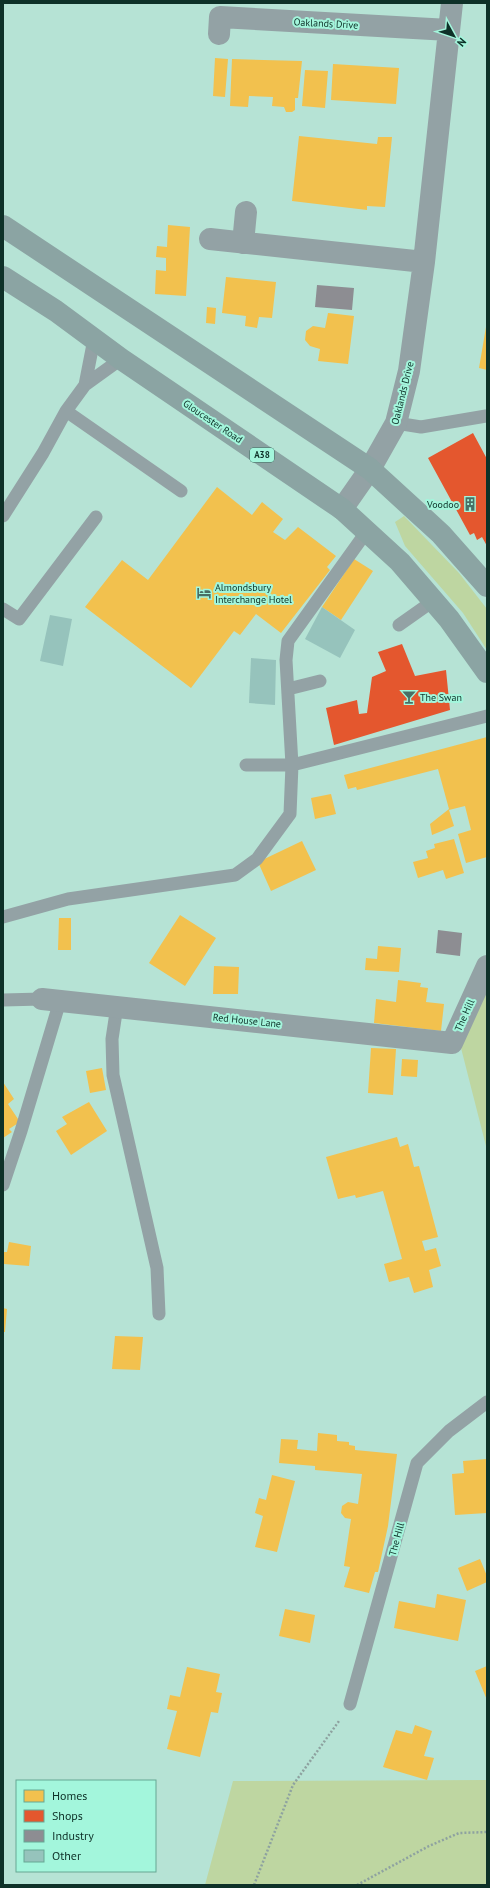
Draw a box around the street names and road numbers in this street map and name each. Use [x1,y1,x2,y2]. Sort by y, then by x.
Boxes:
street label: Oaklands Drive [293,15,359,32]
street label: Oaklands Drive [388,360,417,426]
street label: Gloucester Road [180,397,245,446]
road number: A38 [250,448,274,462]
street label: The Hill [452,997,477,1033]
street label: Red House Lane [212,1010,282,1031]
street label: The Hill [386,1521,407,1557]

